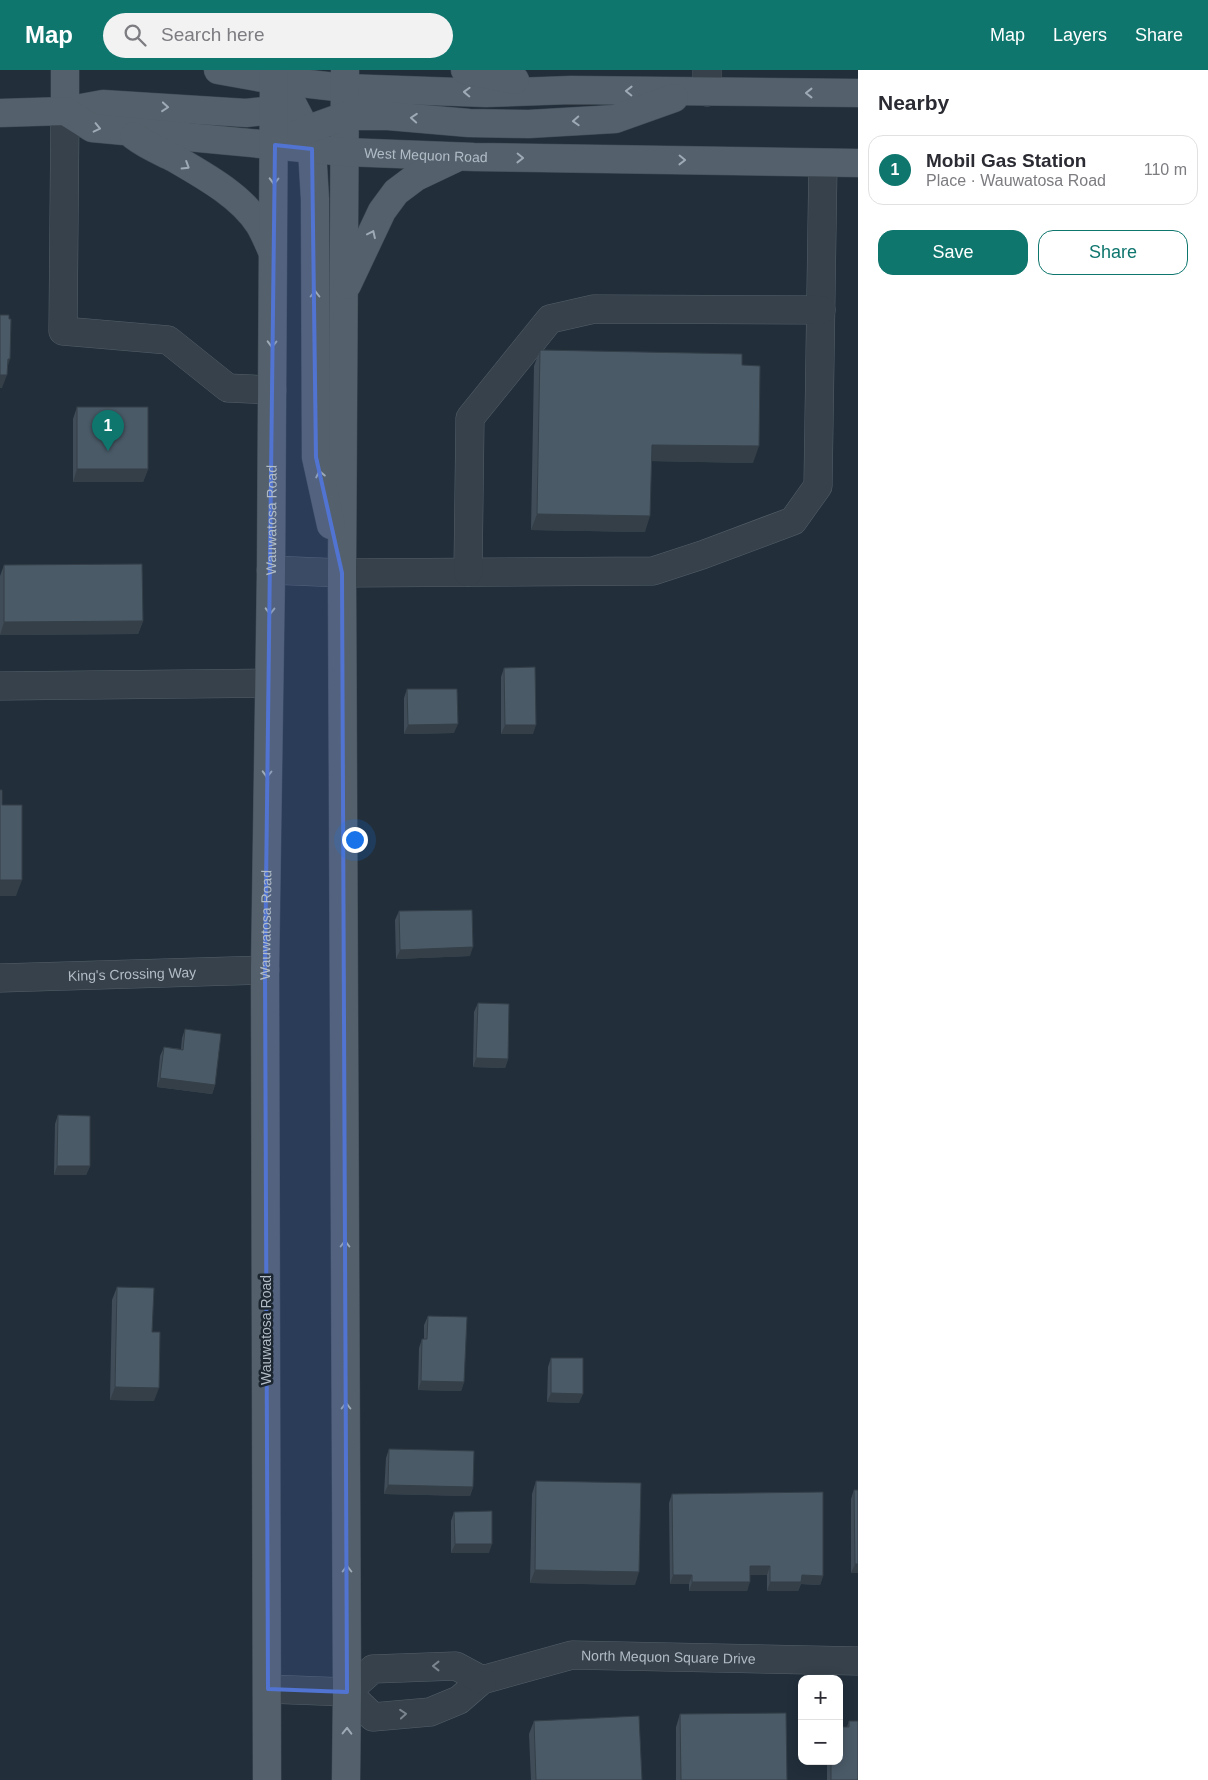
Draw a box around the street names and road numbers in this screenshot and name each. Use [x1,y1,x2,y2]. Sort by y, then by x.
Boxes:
street label: West Mequon Road [364,145,488,165]
street label: Wauwatosa Road [263,465,280,575]
street label: Wauwatosa Road [257,870,274,980]
street label: King's Crossing Way [68,964,196,984]
street label: Wauwatosa Road [258,1275,274,1385]
street label: North Mequon Square Drive [581,1647,756,1667]

